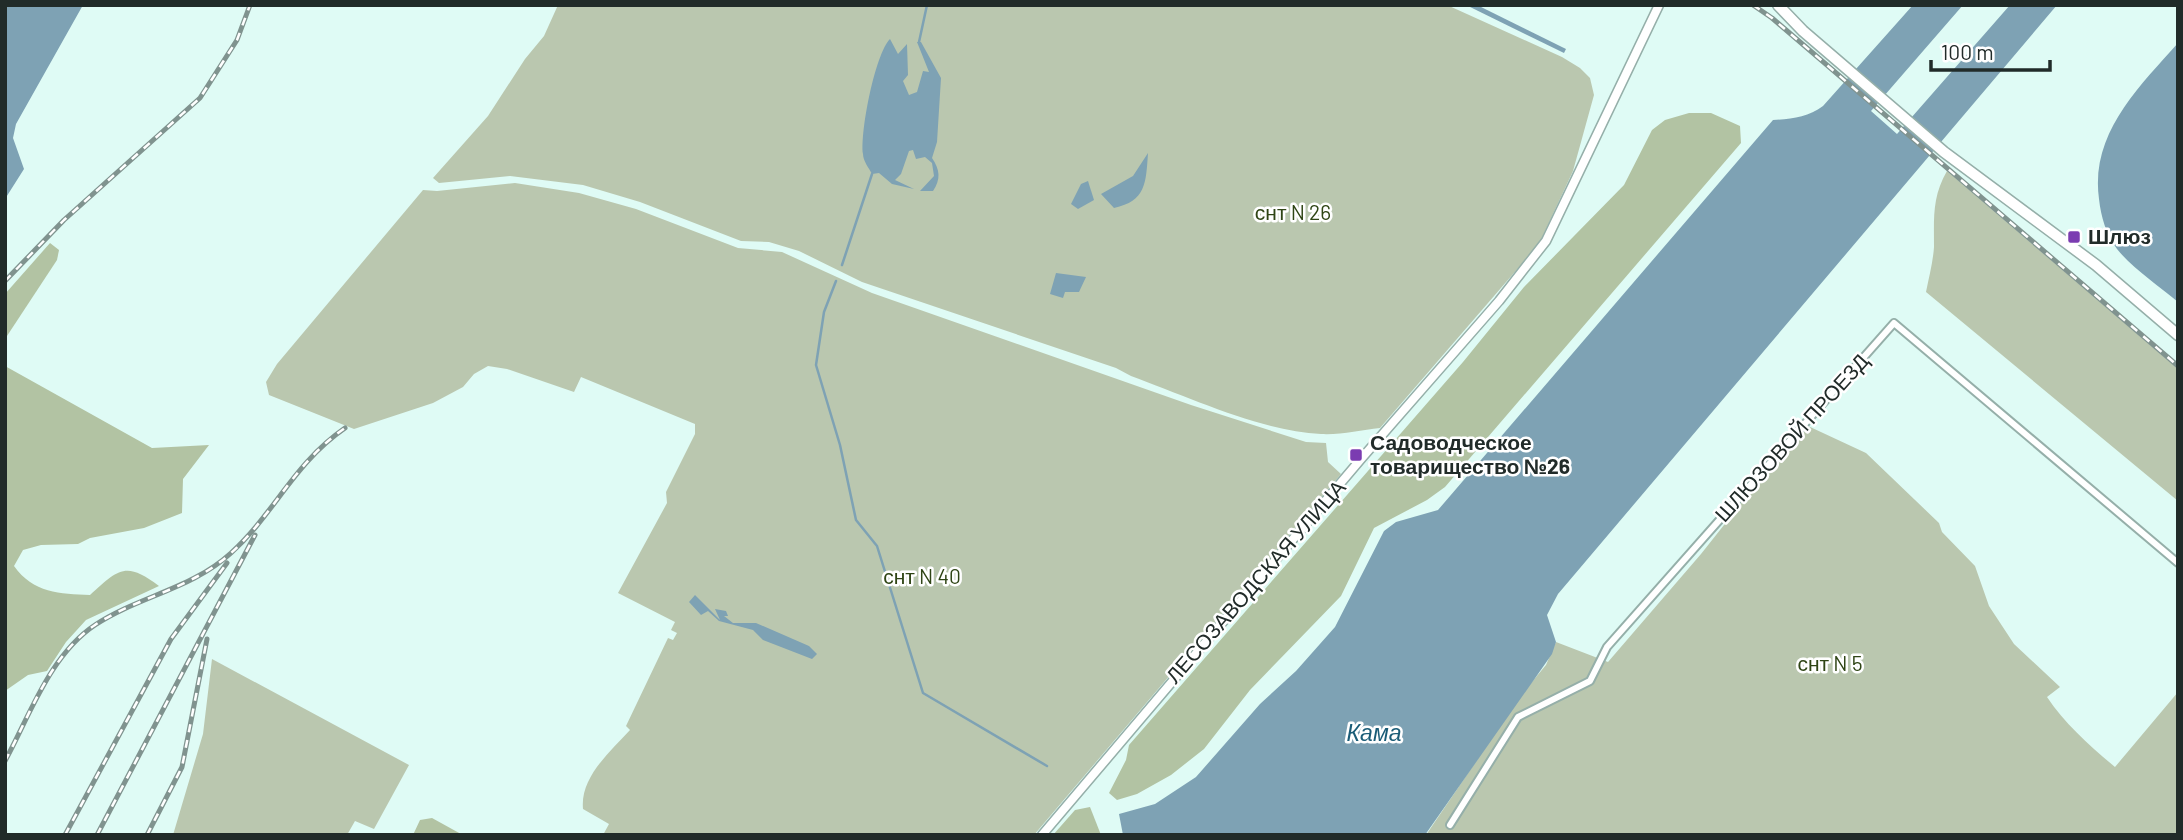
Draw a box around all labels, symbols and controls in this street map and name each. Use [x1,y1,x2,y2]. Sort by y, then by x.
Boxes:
scale bar [1931,28,2050,72]
text: 100 m [1941,39,1994,64]
park label: снт N 26 [1255,199,1331,224]
place label: Шлюз [2088,223,2151,248]
marker: Шлюз [2066,229,2082,245]
street label: ШЛЮЗОВОЙ ПРОЕЗД [1709,348,1873,526]
place label: Садоводческое товарищество №26 [1370,429,1570,478]
marker: Садоводческое товарищество №26 [1348,447,1364,463]
street label: ЛЕСОЗАВОДСКАЯ УЛИЦА [1160,474,1350,688]
park label: снт N 40 [883,563,961,588]
park label: снт N 5 [1797,650,1863,675]
water label: Кама [1347,718,1401,746]

